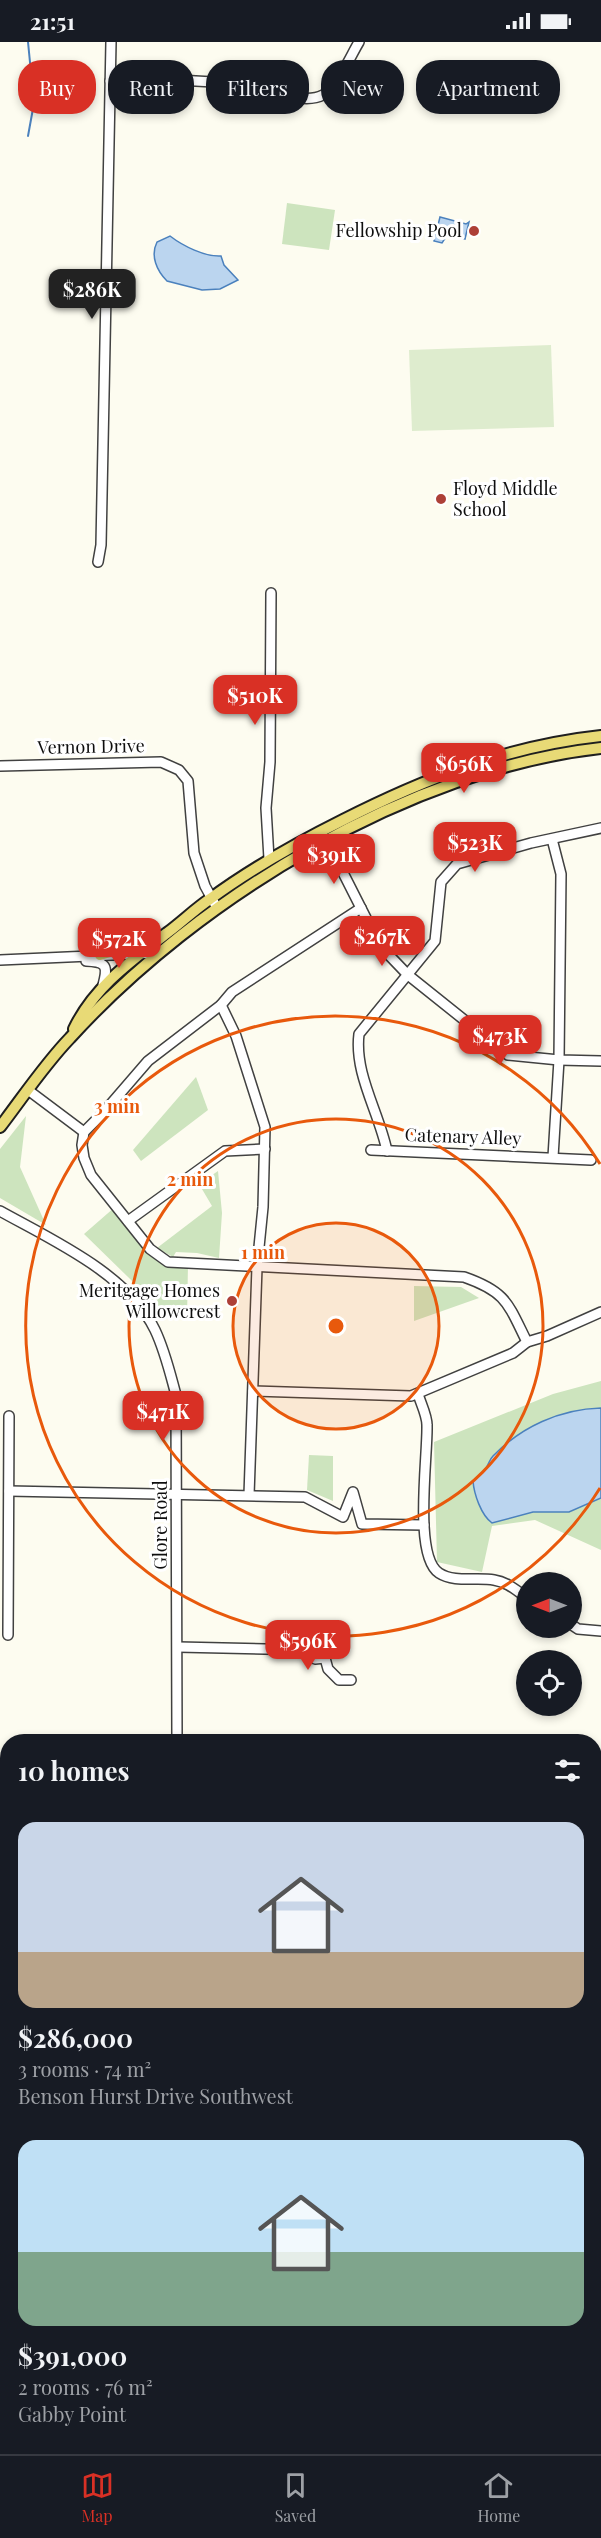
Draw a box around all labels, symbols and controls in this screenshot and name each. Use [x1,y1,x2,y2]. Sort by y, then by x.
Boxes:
text: 21:51 [30,6,75,36]
chip: Buy [18,60,96,114]
chip: Rent [108,60,194,114]
chip: Filters [206,60,309,114]
chip: New [321,60,404,114]
chip: Apartment [416,60,560,114]
place label: Fellowship Pool [336,218,462,242]
marker: Fellowship Pool [467,224,481,238]
pin: $286K [50,269,134,320]
text: $286K [63,275,121,302]
place label: Floyd Middle School [453,476,558,521]
marker: Floyd Middle School [434,492,448,506]
pin: $510K [213,675,297,726]
text: $510K [227,681,283,708]
street label: Vernon Drive [36,733,145,759]
pin: $656K [422,743,506,794]
text: $656K [435,749,493,776]
pin: $523K [433,822,517,873]
text: $523K [447,828,503,855]
pin: $391K [292,834,376,885]
text: $391K [307,840,361,867]
pin: $267K [340,916,424,967]
pin: $572K [77,918,161,969]
text: $267K [354,922,410,949]
text: $572K [92,924,146,951]
pin: $473K [458,1015,542,1066]
text: $473K [473,1021,527,1048]
text: 3 min [94,1094,140,1118]
street label: Catenary Alley [404,1122,522,1150]
text: 2 min [167,1167,213,1191]
text: 1 min [241,1240,285,1264]
place label: Meritgage Homes Willowcrest [79,1278,221,1323]
marker: Meritgage Homes Willowcrest [225,1294,239,1308]
centre of rings [326,1316,346,1336]
pin: $471K [121,1391,205,1442]
text: $471K [137,1397,189,1424]
street label: Glore Road [148,1480,172,1570]
north arrow [516,1572,582,1638]
map controls [516,1572,582,1716]
pin: $596K [266,1620,350,1671]
text: $596K [279,1626,337,1653]
button: locate [516,1650,582,1716]
text: 10 homes [18,1753,130,1788]
icon: filters [551,1754,584,1787]
icon: home [247,1861,355,1969]
text: $286,000 [18,2020,133,2055]
text: 3 rooms · 74 m² [18,2055,151,2082]
text: Benson Hurst Drive Southwest [18,2082,293,2109]
icon: home [247,2179,355,2287]
text: $391,000 [18,2338,127,2373]
text: 2 rooms · 76 m² [18,2373,153,2400]
text: Gabby Point [18,2400,126,2427]
tab: Map [81,2469,114,2526]
tab: Saved [275,2469,316,2526]
tab: Home [478,2469,520,2526]

